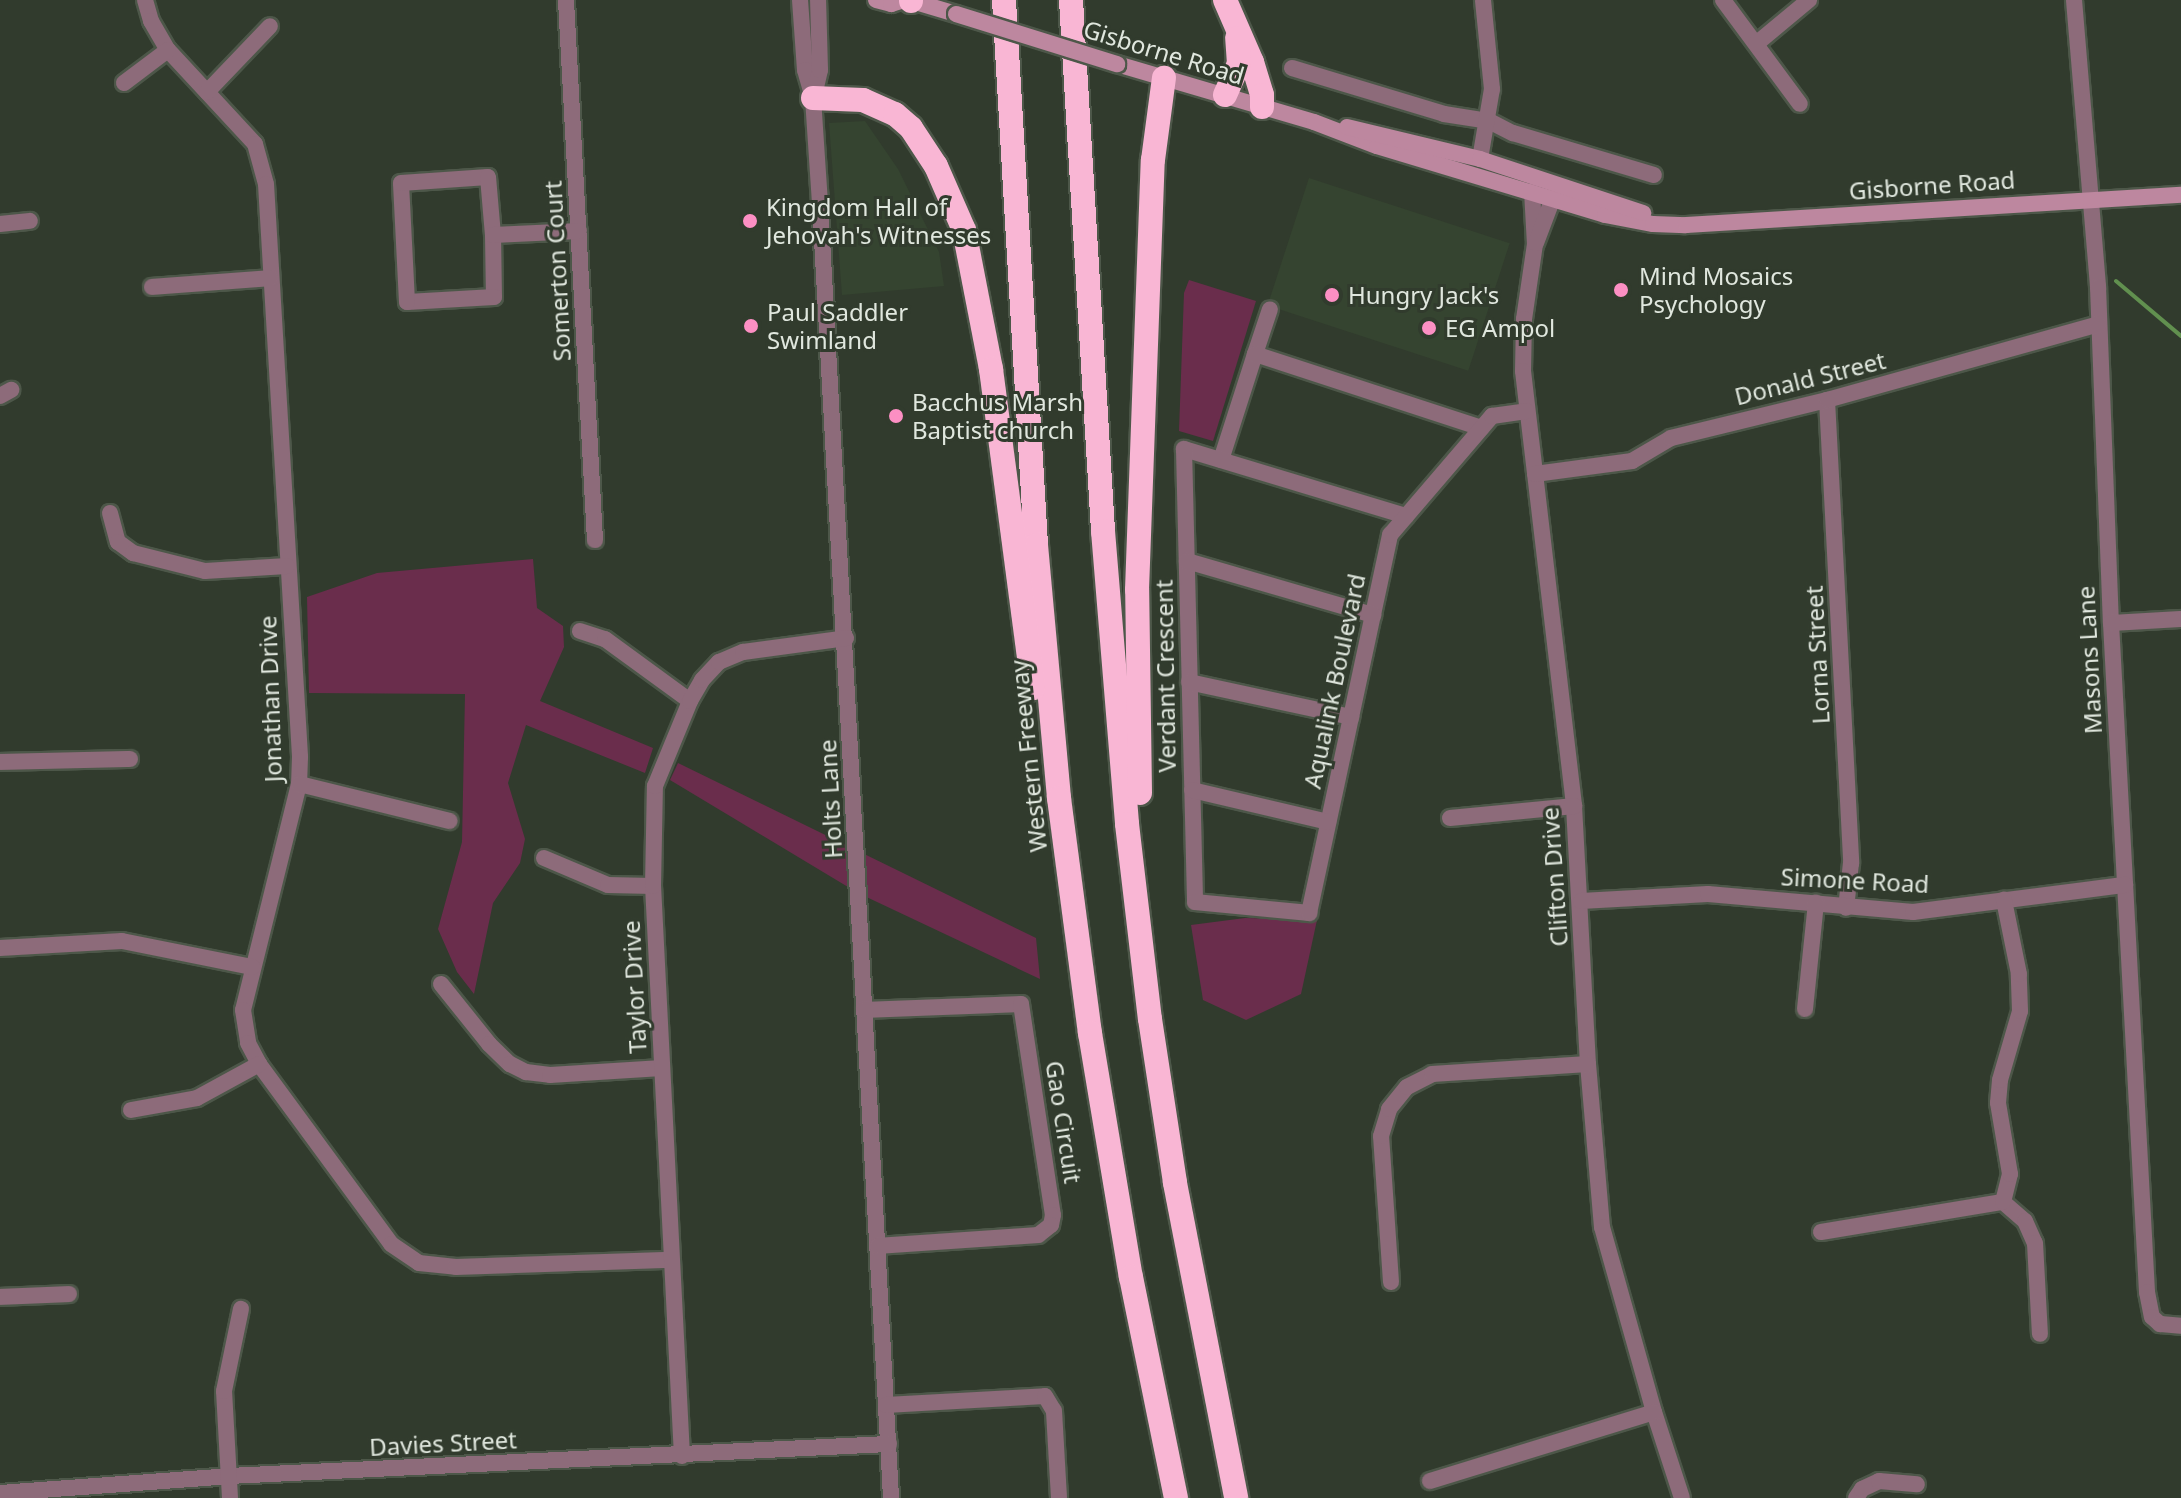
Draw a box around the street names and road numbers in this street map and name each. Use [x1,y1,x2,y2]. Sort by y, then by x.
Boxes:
street label: Gisborne Road [1080,14,1248,90]
street label: Gisborne Road [1848,165,2016,205]
street label: Somerton Court [538,180,576,362]
street label: Donald Street [1732,345,1888,411]
street label: Aqualink Boulevard [1297,571,1371,791]
street label: Verdant Crescent [1149,579,1181,773]
street label: Lorna Street [1799,585,1835,725]
street label: Masons Lane [2071,585,2107,735]
street label: Jonathan Drive [253,615,287,783]
street label: Western Freeway [1004,658,1052,854]
street label: Holts Lane [812,739,848,859]
street label: Clifton Drive [1535,806,1573,948]
street label: Simone Road [1780,862,1930,898]
street label: Taylor Drive [616,920,652,1054]
street label: Gao Circuit [1040,1059,1088,1185]
street label: Davies Street [369,1425,517,1461]

